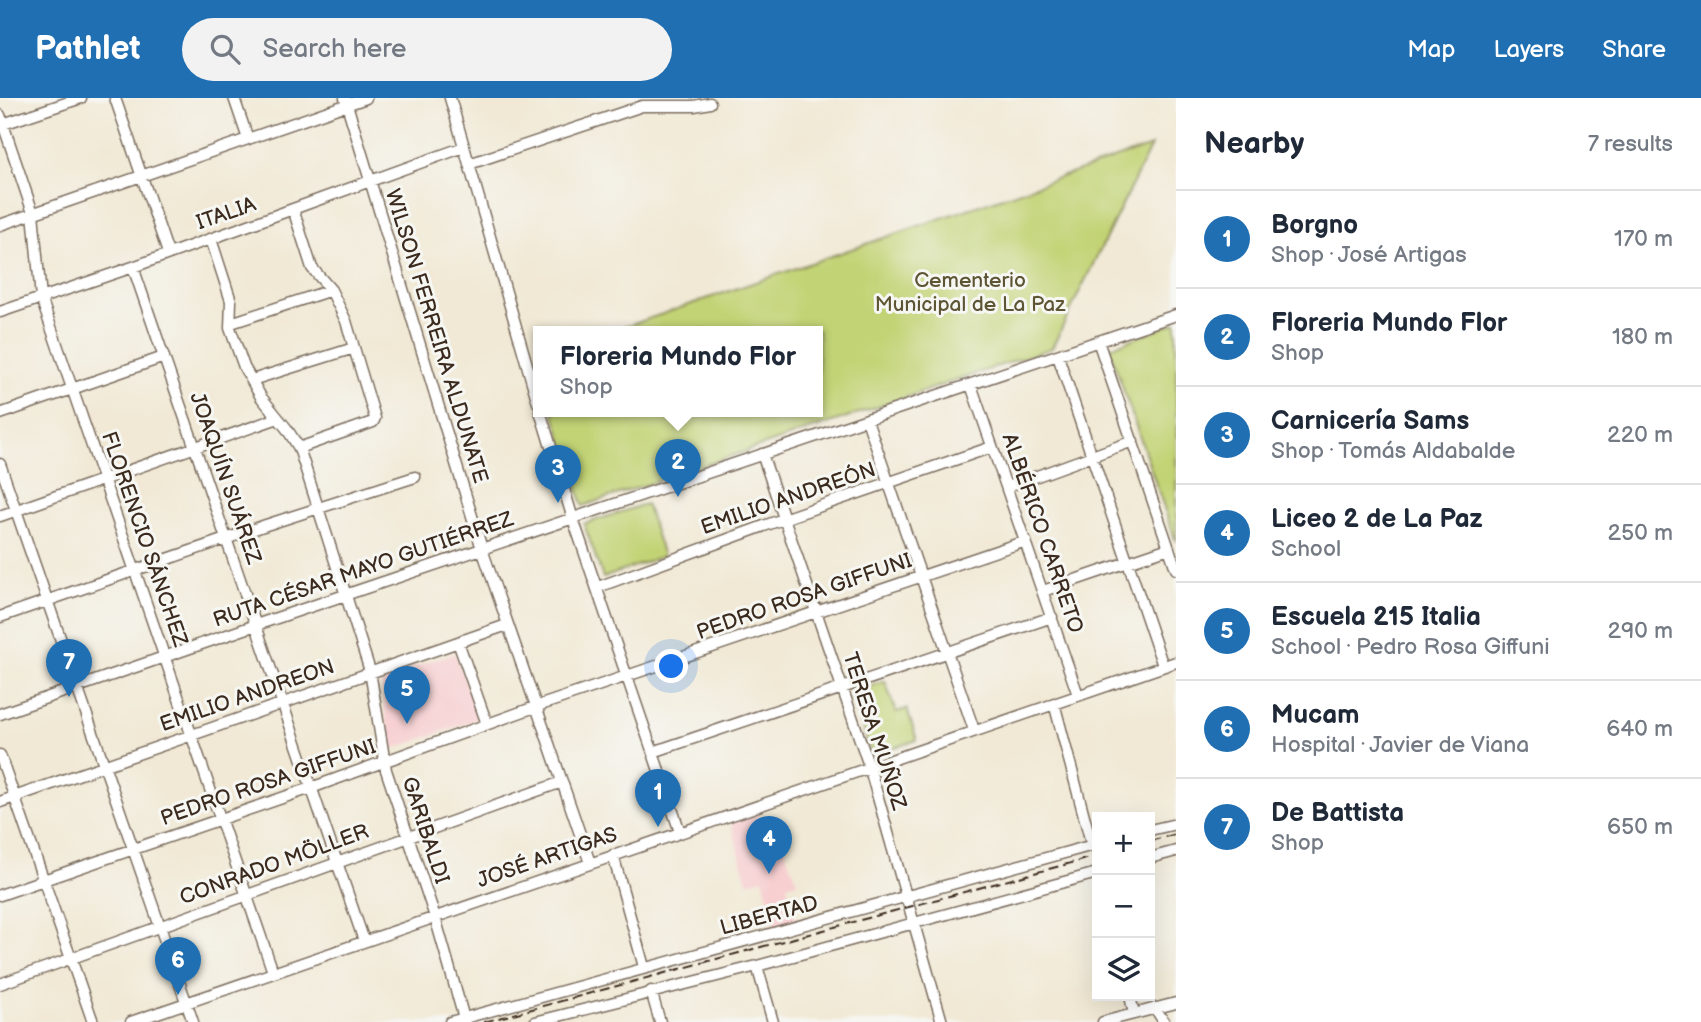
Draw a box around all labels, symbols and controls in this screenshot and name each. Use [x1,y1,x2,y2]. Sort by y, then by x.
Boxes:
search box [182,18,672,81]
text: Pathlet [35,29,140,69]
icon: search [206,30,244,68]
text: Search here [262,34,406,65]
text: Map [1407,35,1455,64]
text: Layers [1493,35,1564,64]
text: Share [1602,35,1666,64]
text: Nearby [1204,126,1304,162]
text: 7 results [1588,130,1673,158]
street label: WILSON FERREIRA ALDUNATE [380,186,493,486]
street label: ITALIA [193,192,259,235]
text: Borgno [1271,210,1358,241]
text: 1 [1222,225,1232,253]
text: 170 m [1614,225,1673,253]
text: Shop · José Artigas [1271,241,1467,269]
park label: Cementerio Municipal de La Paz [875,268,1066,317]
text: Floreria Mundo Flor [1271,308,1507,339]
text: 2 [1220,323,1234,351]
text: 180 m [1612,323,1673,351]
popup [533,326,823,417]
text: Shop [1271,339,1324,367]
text: Floreria Mundo Flor [560,342,796,373]
text: Shop [560,373,613,401]
street label: JOAQUÍN SUÁREZ [184,389,267,567]
text: Carnicería Sams [1271,406,1469,437]
text: 3 [1220,421,1234,449]
text: 220 m [1607,421,1673,449]
street label: FLORENCIO SÁNCHEZ [96,428,193,650]
street label: ALBÉRICO CARRETO [997,430,1088,636]
text: Shop · Tomás Aldabalde [1271,437,1515,465]
pin: 2 [655,439,701,497]
pin: 3 [535,445,581,503]
street label: EMILIO ANDREÓN [697,457,879,540]
text: Liceo 2 de La Paz [1271,504,1482,535]
street label: RUTA CÉSAR MAYO GUTIÉRREZ [210,506,517,633]
text: 4 [1220,519,1234,547]
text: 250 m [1607,519,1673,547]
text: School [1271,535,1341,563]
street label: PEDRO ROSA GIFFUNI [693,548,915,645]
text: Escuela 215 Italia [1271,602,1481,633]
text: 5 [1220,617,1234,645]
text: 290 m [1607,617,1673,645]
text: School · Pedro Rosa Giffuni [1271,633,1550,661]
pin: 7 [46,639,92,697]
your location [654,649,688,683]
street label: TERESA MUÑOZ [837,649,912,813]
street label: EMILIO ANDREON [157,654,338,737]
pin: 5 [384,666,430,724]
text: Mucam [1271,700,1359,731]
text: 6 [1220,715,1234,743]
text: 640 m [1606,715,1673,743]
text: Hospital · Javier de Viana [1271,731,1529,759]
street label: PEDRO ROSA GIFFUNI [157,734,379,831]
pin: 1 [635,769,681,827]
street label: GARIBALDI [397,774,455,887]
text: De Battista [1271,798,1404,829]
map controls [1092,812,1155,1001]
button: + [1092,812,1155,875]
text: 7 [1221,813,1233,841]
text: 650 m [1607,813,1673,841]
pin: 4 [746,816,792,874]
street label: CONRADO MÖLLER [176,819,372,910]
street label: JOSÉ ARTIGAS [474,822,621,893]
text: Shop [1271,829,1324,857]
button: − [1092,875,1155,938]
street label: LIBERTAD [717,890,821,941]
pin: 6 [155,937,201,995]
button: layers [1092,938,1155,1001]

